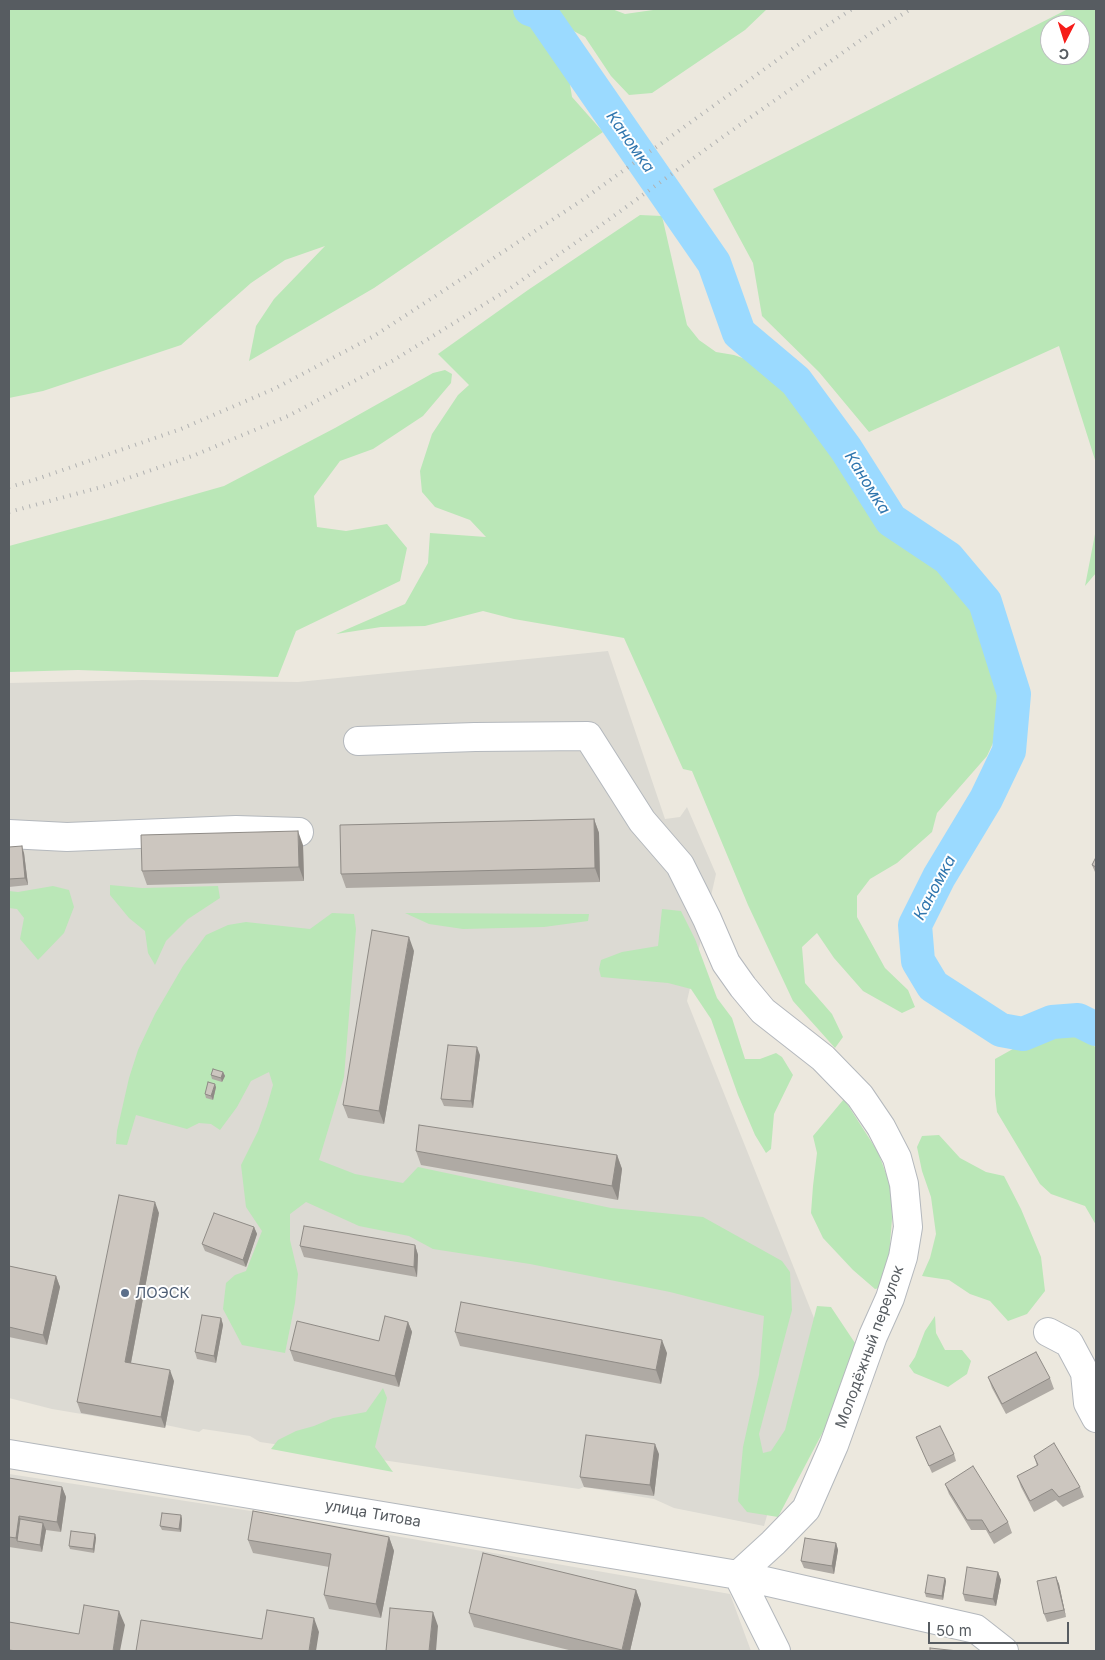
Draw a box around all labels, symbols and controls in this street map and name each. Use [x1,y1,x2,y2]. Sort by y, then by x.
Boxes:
north arrow [1040,15,1090,65]
text: С [1058,46,1070,63]
water label: Каномка [602,108,658,176]
water label: Каномка [840,448,894,518]
water label: Каномка [910,852,960,924]
street label: Молодёжный переулок [832,1263,908,1431]
place label: ЛОЭСК [135,1284,190,1302]
marker: ЛОЭСК [119,1287,131,1299]
street label: улица Титова [324,1497,422,1531]
scale bar [930,1612,1071,1644]
text: 50 m [936,1621,972,1640]

